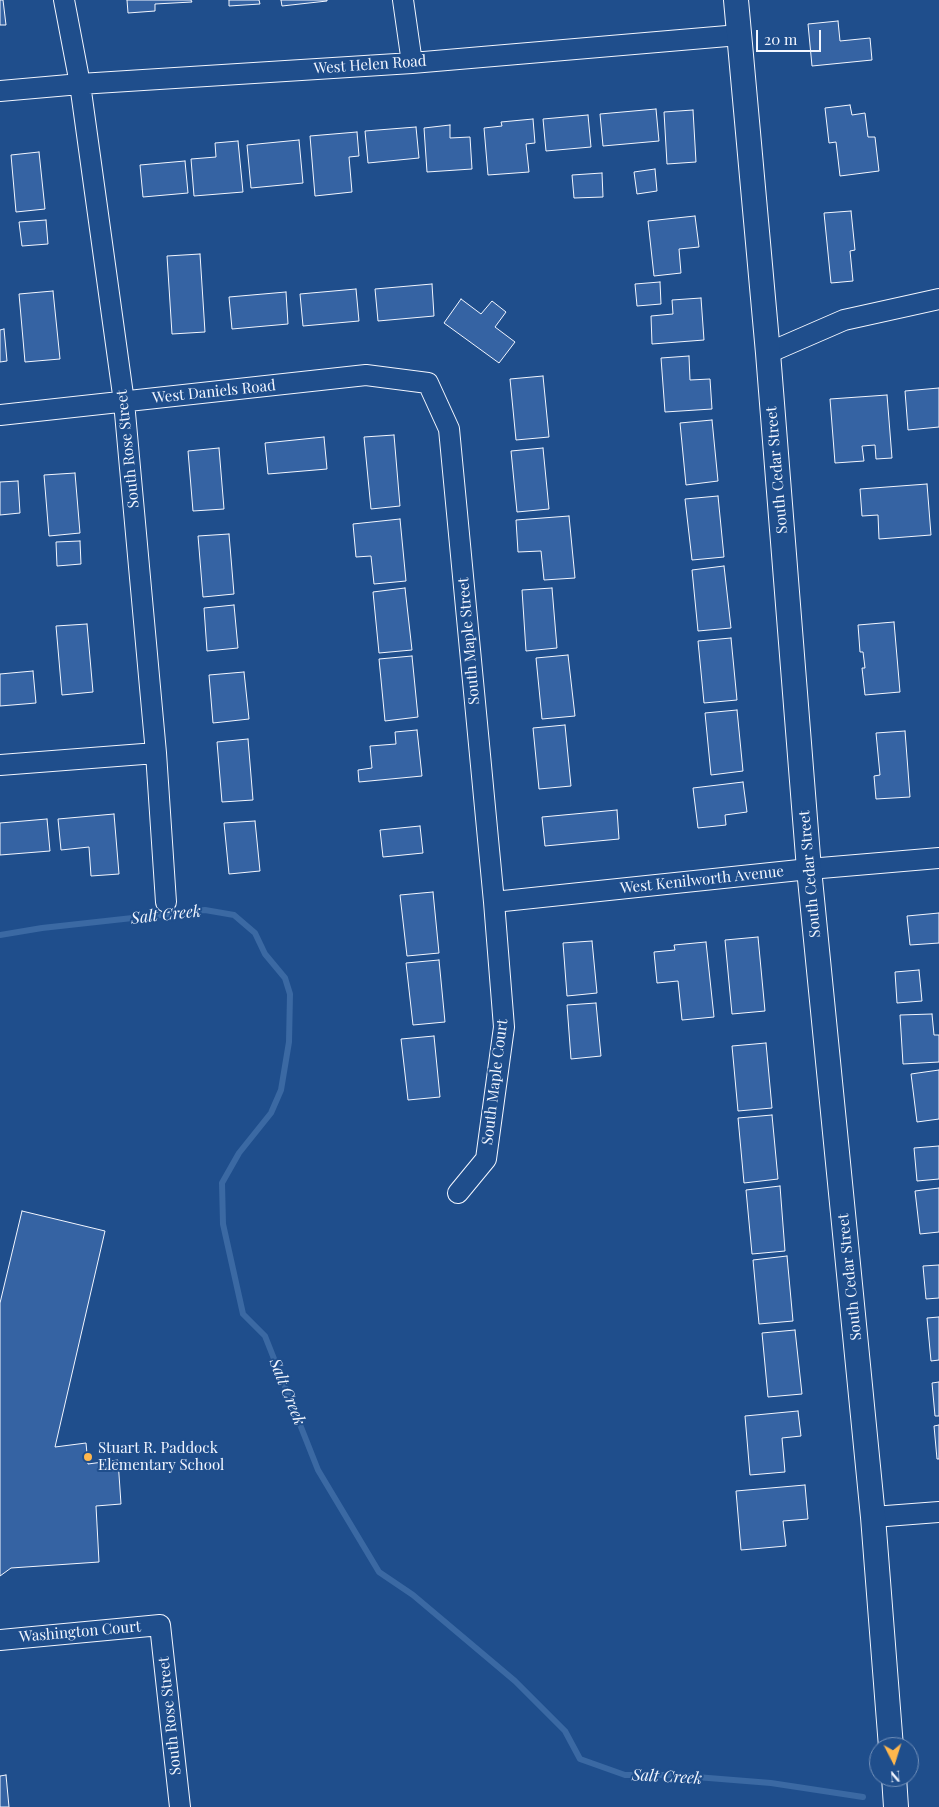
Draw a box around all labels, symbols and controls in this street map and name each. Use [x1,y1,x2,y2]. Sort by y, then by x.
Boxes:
scale bar [759,20,824,52]
text: 20 m [764,29,797,49]
street label: West Helen Road [313,52,427,78]
street label: West Daniels Road [151,377,277,407]
street label: South Rose Street [113,389,143,509]
street label: South Cedar Street [762,406,792,534]
street label: South Maple Street [454,577,484,705]
street label: South Cedar Street [795,810,825,938]
street label: West Kenilworth Avenue [619,862,785,898]
water label: Salt Creek [130,902,202,928]
street label: South Maple Court [478,1018,512,1146]
street label: South Cedar Street [834,1213,866,1341]
water label: Salt Creek [265,1356,309,1428]
place label: Stuart R. Paddock Elementary School [98,1439,224,1474]
marker: Stuart R. Paddock Elementary School [82,1451,94,1463]
street label: Washington Court [18,1618,142,1646]
street label: South Rose Street [155,1656,185,1776]
north arrow [869,1737,919,1787]
water label: Salt Creek [631,1766,703,1788]
text: N [889,1767,901,1786]

